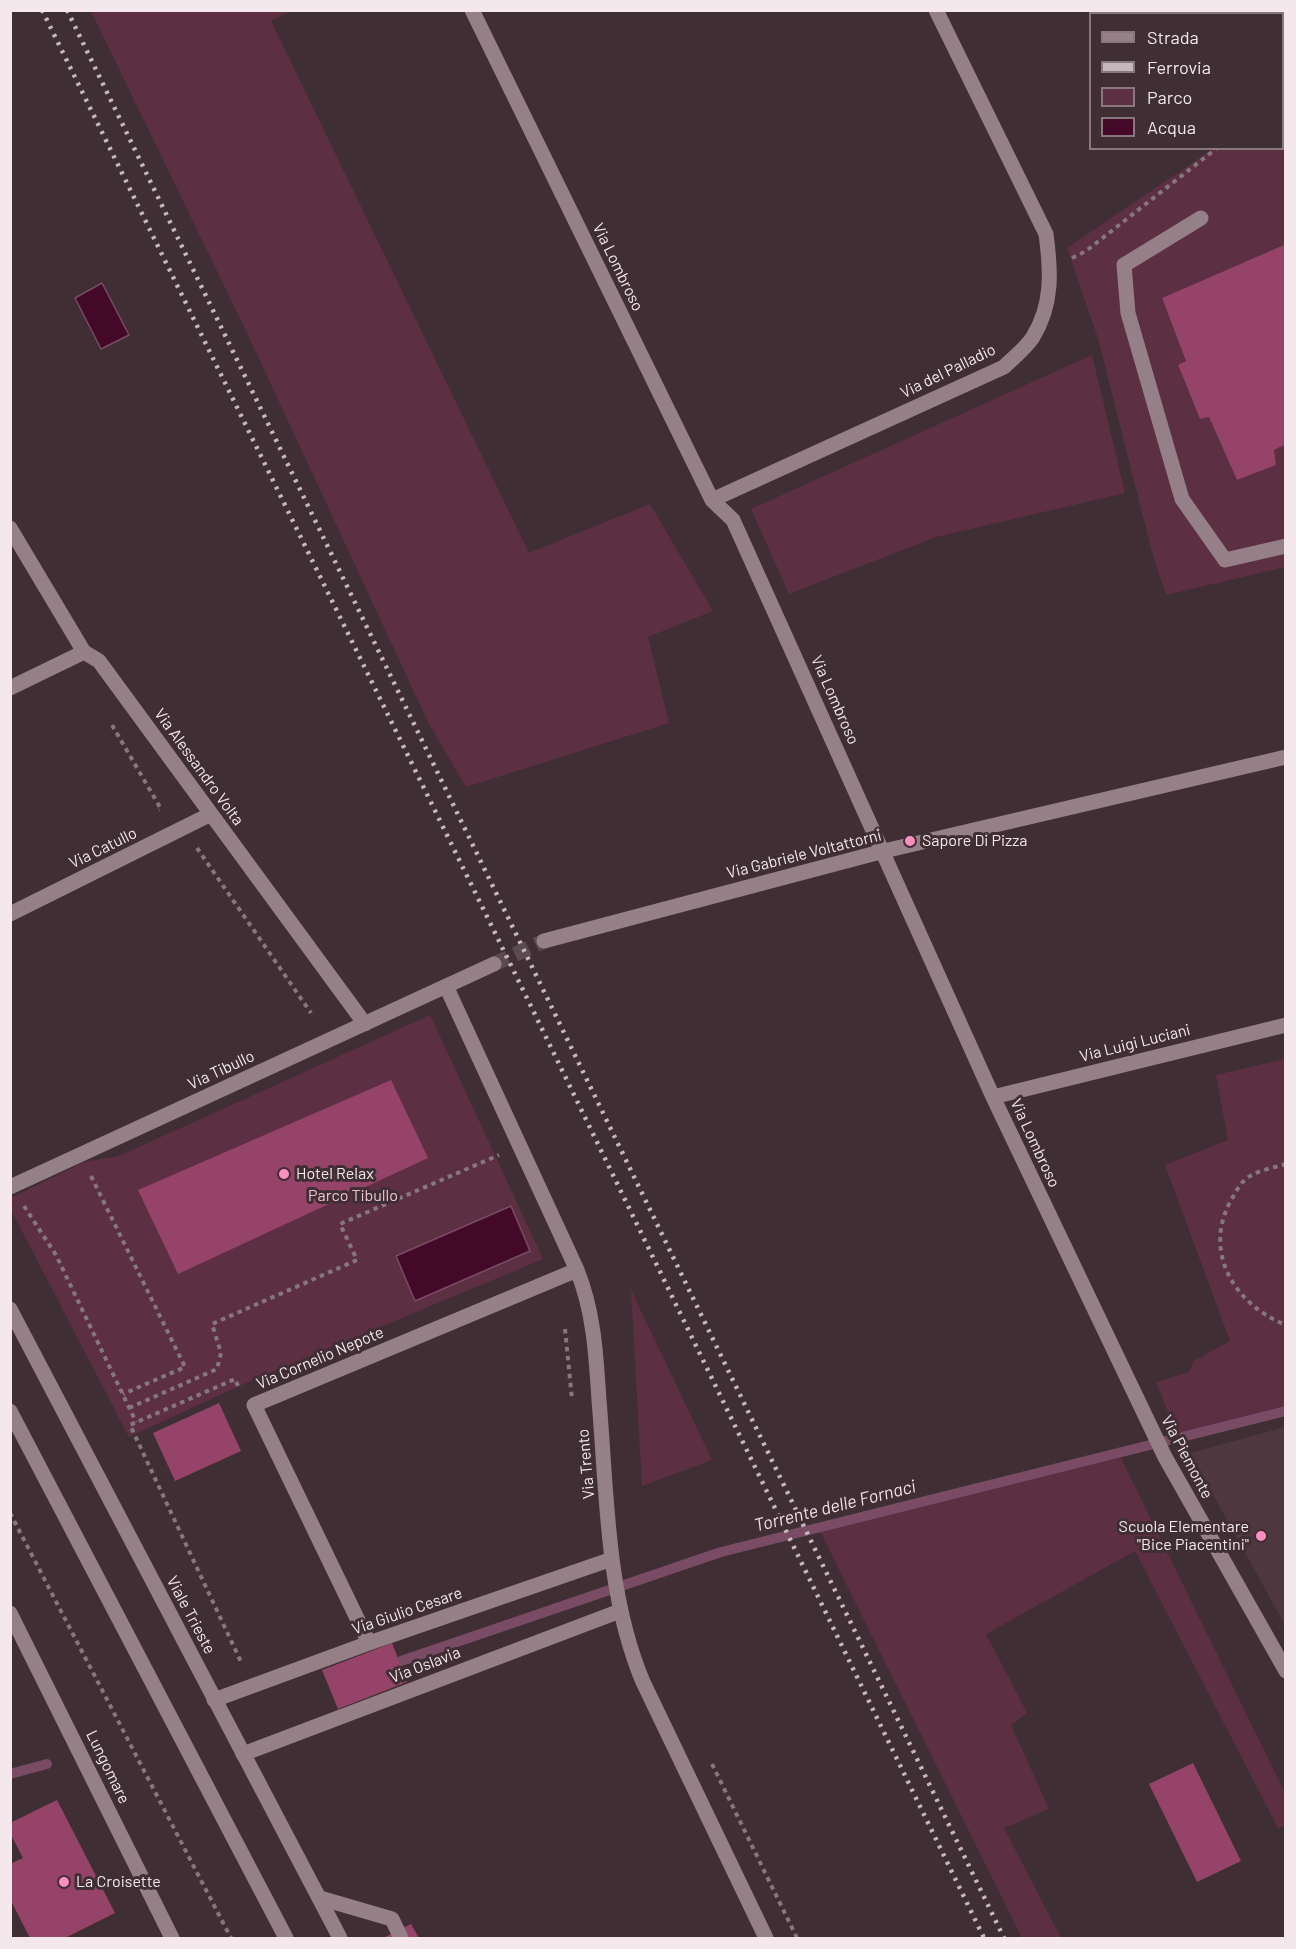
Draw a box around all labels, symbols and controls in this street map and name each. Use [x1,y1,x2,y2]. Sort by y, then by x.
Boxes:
legend [1089,12,1284,150]
text: Strada [1147,26,1199,48]
text: Ferrovia [1147,56,1211,78]
text: Parco [1147,86,1192,108]
text: Acqua [1147,116,1196,138]
street label: Via Lombroso [588,220,648,314]
street label: Via del Palladio [897,340,999,402]
street label: Via Lombroso [807,652,863,748]
street label: Via Alessandro Volta [150,705,248,829]
street label: Via Catullo [66,823,140,873]
street label: Via Gabriele Voltattorni [725,825,883,883]
place label: Sapore Di Pizza [922,831,1028,851]
marker: Sapore Di Pizza [903,834,917,848]
street label: Via Luigi Luciani [1078,1020,1192,1066]
street label: Via Tibullo [185,1046,257,1094]
street label: Via Lombroso [1006,1096,1064,1190]
place label: Hotel Relax [296,1164,374,1184]
marker: Hotel Relax [277,1167,291,1181]
park label: Parco Tibullo [308,1186,398,1206]
street label: Via Cornelio Nepote [253,1322,387,1394]
street label: Via Piemonte [1157,1412,1217,1502]
street label: Via Trento [573,1428,599,1500]
water label: Torrente delle Fornaci [752,1475,918,1537]
place label: Scuola Elementare "Bice Piacentini" [1119,1517,1249,1555]
marker: Scuola Elementare "Bice Piacentini" [1254,1529,1268,1543]
street label: Viale Trieste [162,1573,220,1657]
street label: Via Giulio Cesare [349,1583,465,1639]
street label: Via Oslavia [387,1643,463,1687]
street label: Lungomare [82,1727,134,1807]
place label: La Croisette [76,1872,161,1892]
marker: La Croisette [57,1875,71,1889]

